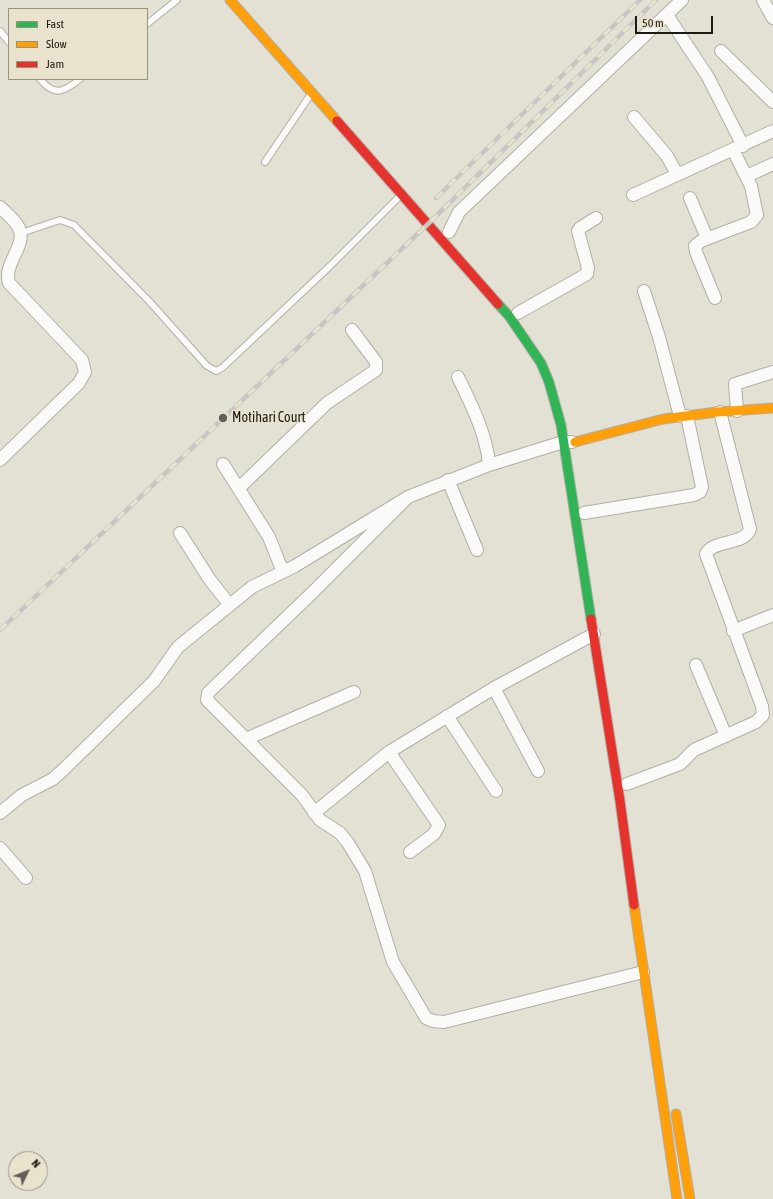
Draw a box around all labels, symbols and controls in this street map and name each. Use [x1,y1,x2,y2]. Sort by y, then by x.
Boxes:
legend [8,8,148,80]
scale bar [637,8,715,34]
text: 50 m [642,16,664,30]
text: Fast [46,17,64,31]
text: Slow [46,37,67,51]
text: Jam [46,57,64,71]
place label: Motihari Court [232,410,305,426]
marker: Motihari Court [217,412,229,424]
north arrow [8,1151,48,1191]
text: N [29,1157,43,1170]

